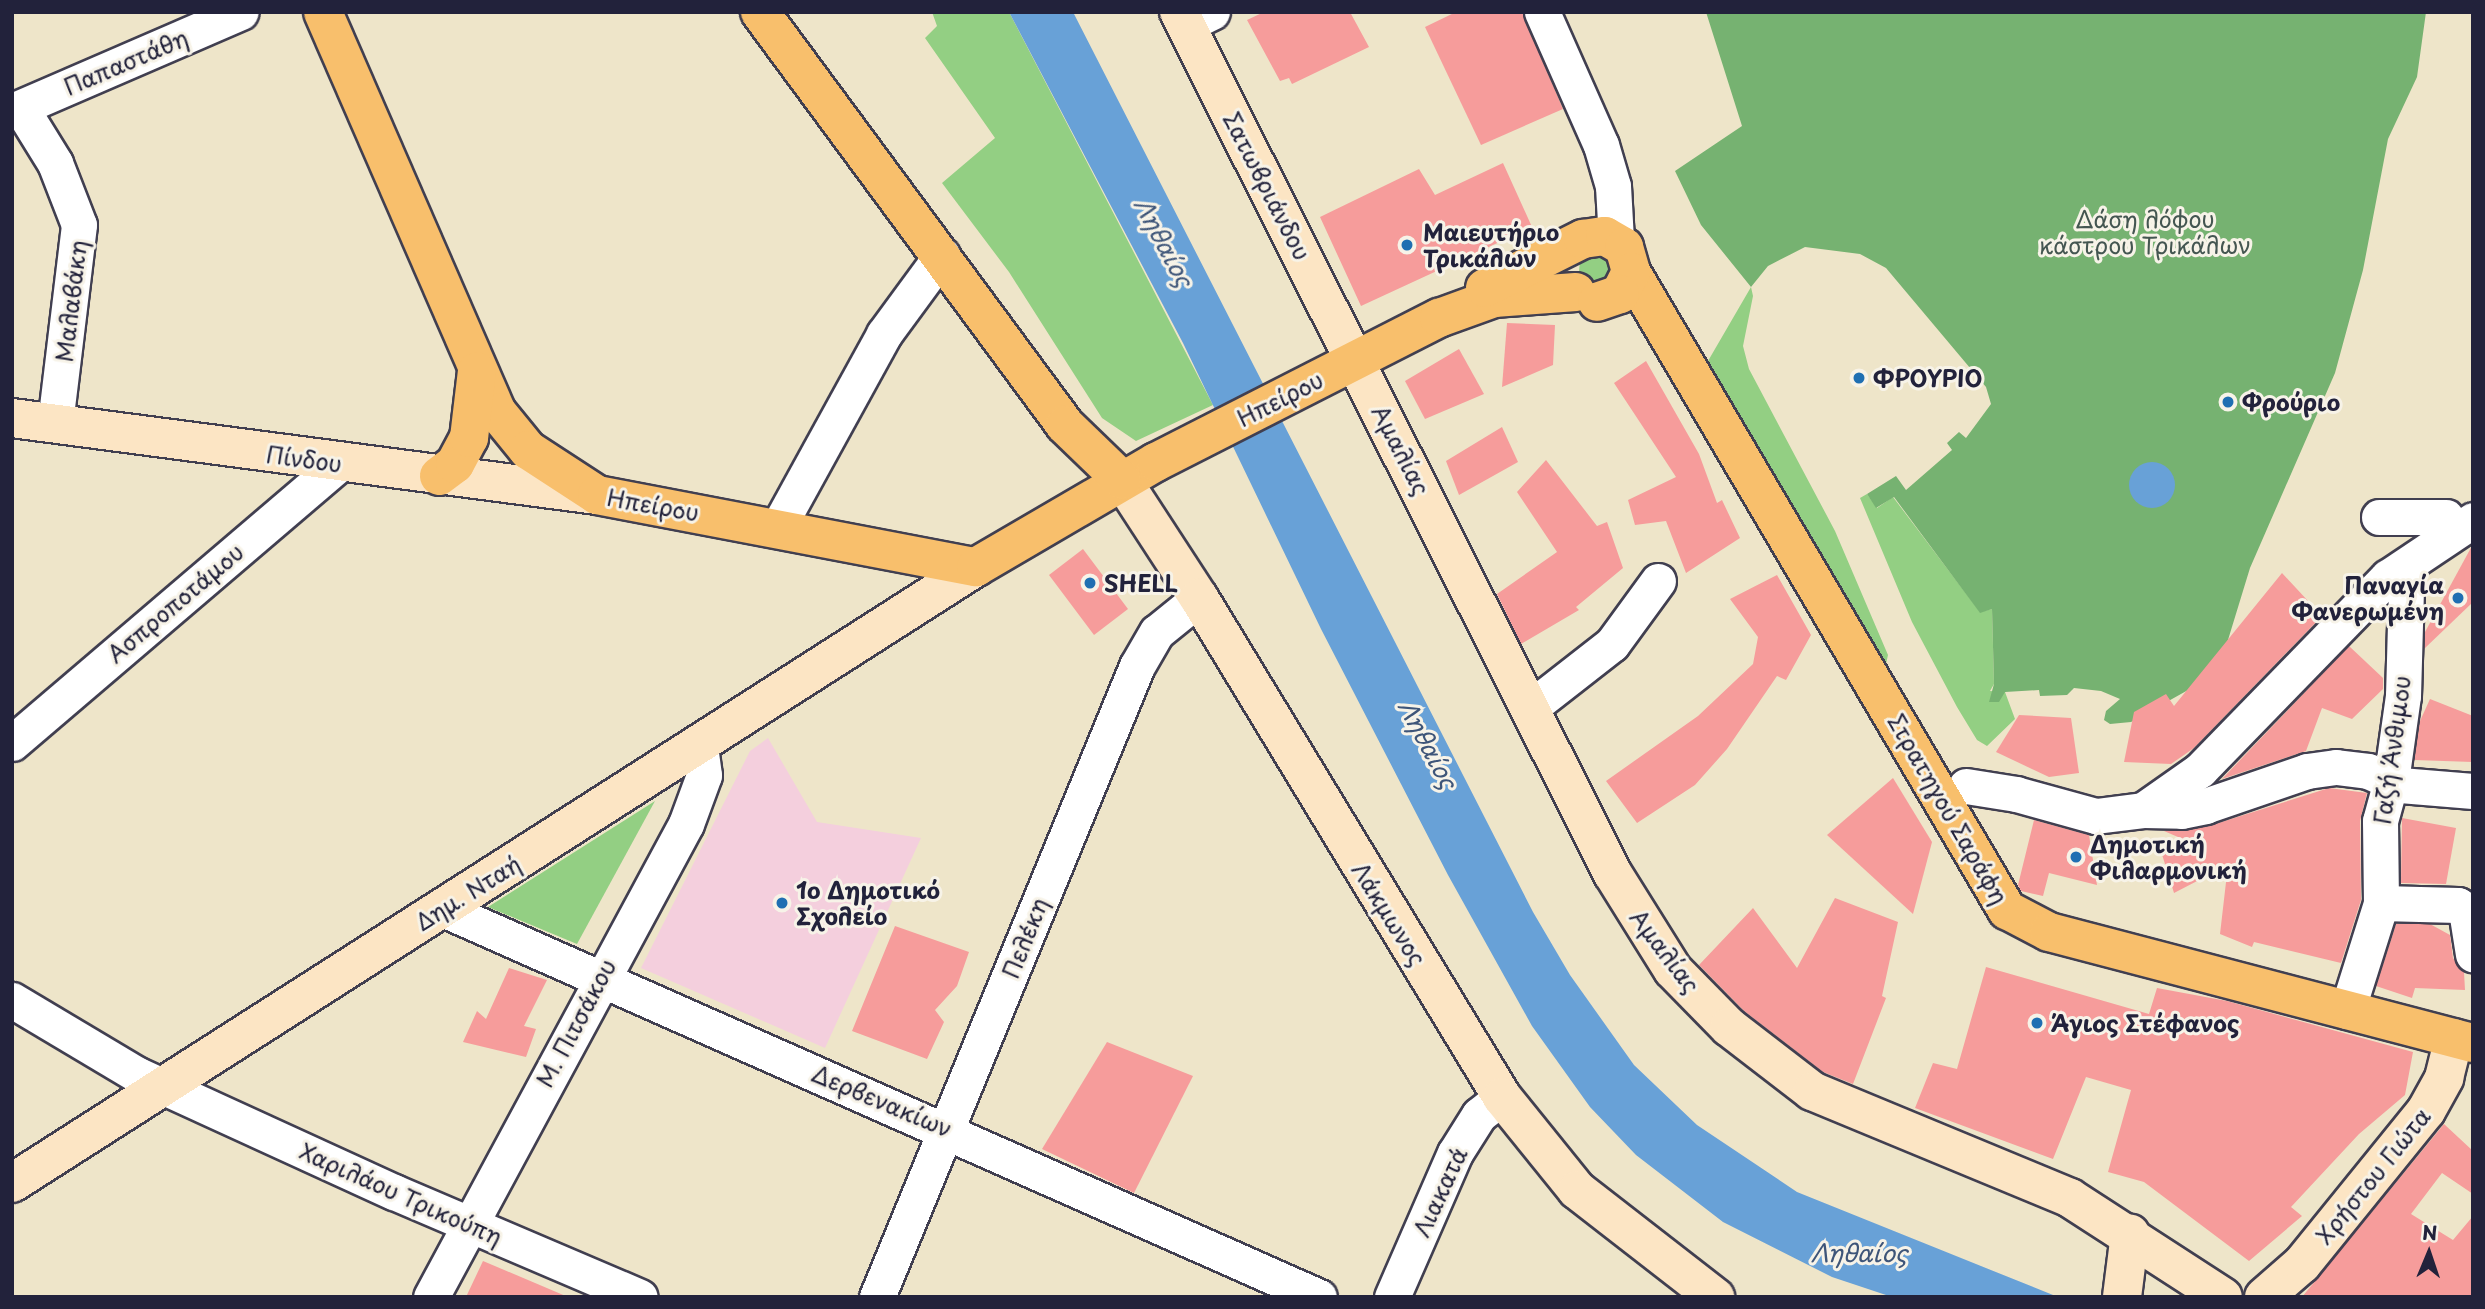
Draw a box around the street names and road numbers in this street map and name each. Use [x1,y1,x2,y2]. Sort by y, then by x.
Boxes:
street label: Παπαστάθη [60,23,192,101]
street label: Σατωβριάνδου [1218,107,1316,265]
street label: Μαλαβάκη [50,238,92,364]
street label: Ηπείρου [1232,366,1328,432]
street label: Αμαλίας [1367,400,1435,500]
street label: Πίνδου [264,440,344,478]
street label: Ηπείρου [605,483,701,527]
street label: Ασπροποτάμου [101,538,249,668]
street label: Γαζή Άνθιμου [2368,673,2416,827]
street label: Στρατηγού Σαράφη [1882,709,2014,909]
street label: Δημ. Νταή [410,850,526,936]
street label: Λάκμωνος [1346,857,1432,971]
street label: Πελέκη [996,894,1054,982]
street label: Αμαλίας [1625,904,1705,998]
street label: Μ. Πιτσάκου [531,954,621,1092]
street label: Δερβενακίων [808,1059,956,1143]
street label: Χρήστου Γιώτα [2309,1102,2437,1250]
street label: Χαριλάου Τρικούπη [296,1137,506,1251]
street label: Λιακατά [1407,1143,1473,1241]

